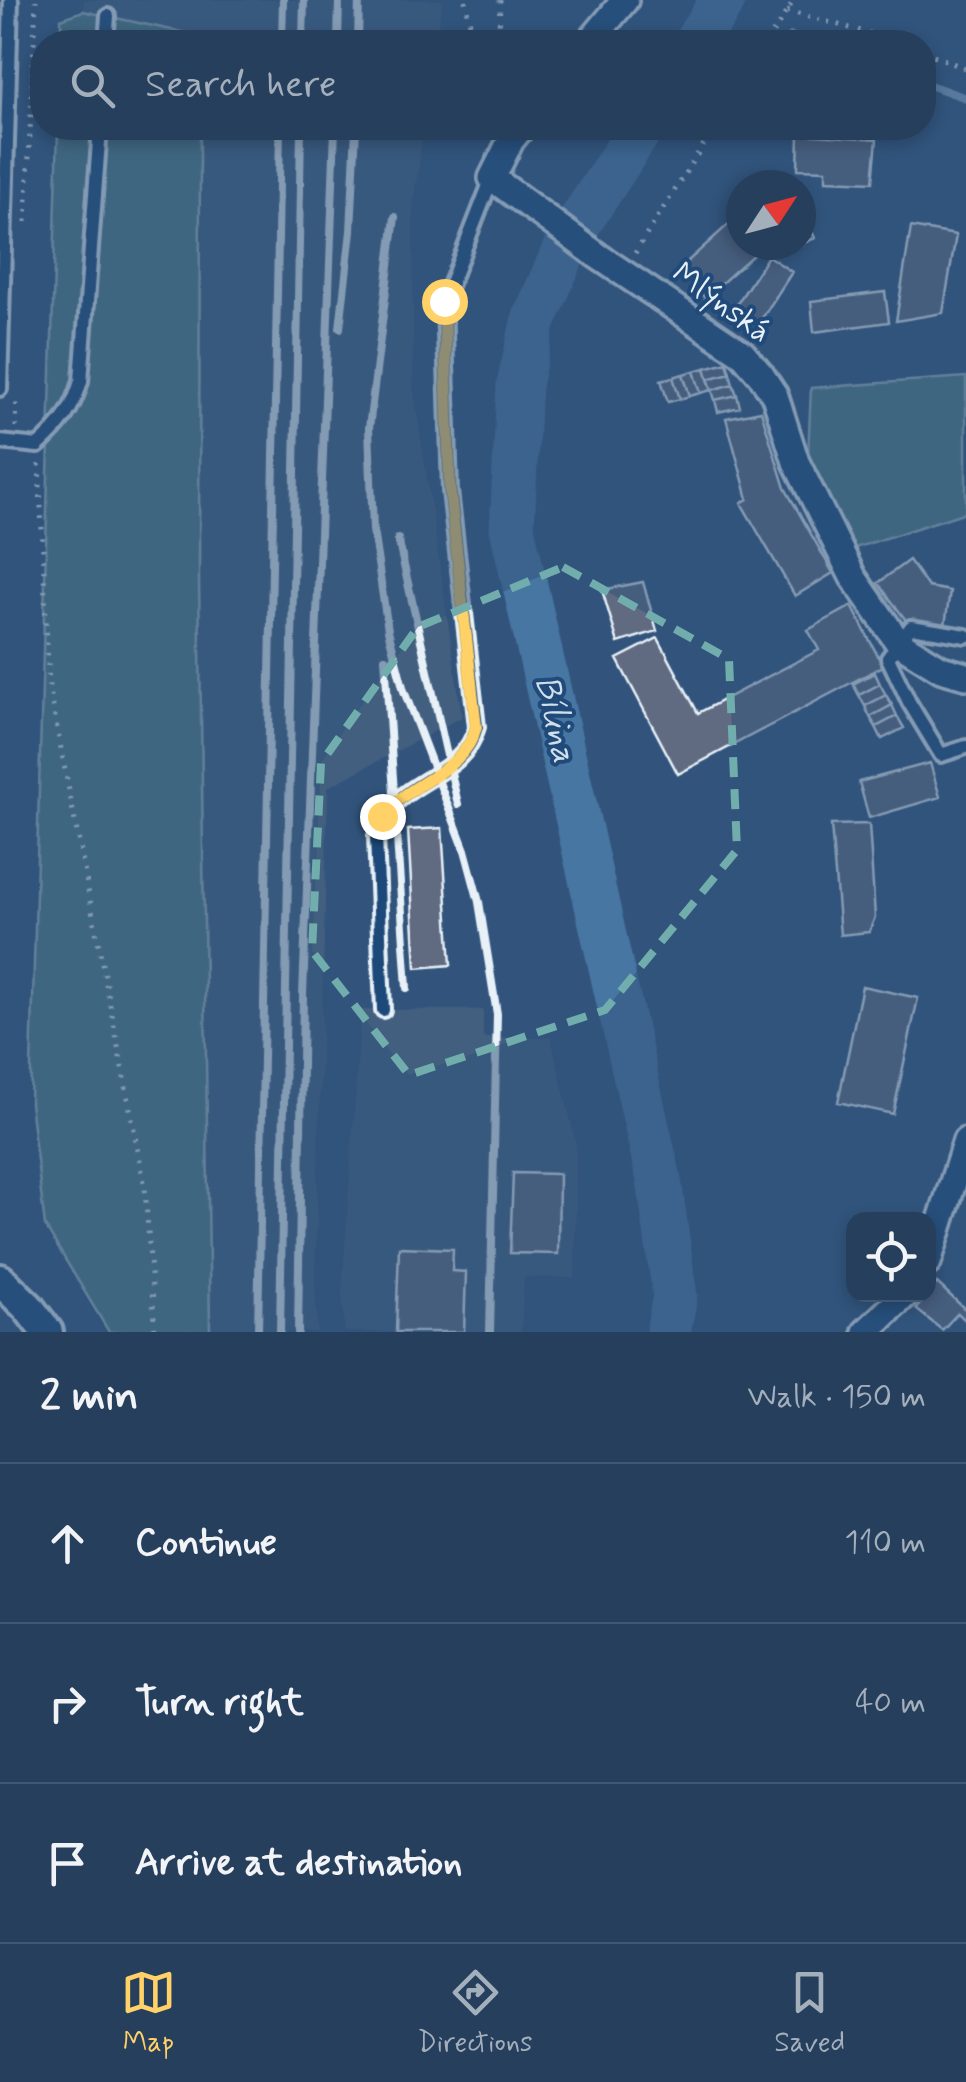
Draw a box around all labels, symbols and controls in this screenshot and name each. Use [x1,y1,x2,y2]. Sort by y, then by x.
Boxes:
search box [30,30,936,140]
icon: search [65,58,120,113]
text: Search here [145,61,336,110]
north arrow [726,170,816,260]
street label: Mlýnská [663,253,779,353]
route start [422,279,468,325]
water label: Bílina [523,671,587,767]
route end [360,794,406,840]
map controls [846,1212,936,1302]
button: locate [846,1212,936,1302]
text: 2 min [40,1370,139,1425]
text: Walk · 150 m [748,1376,926,1418]
icon: ahead [40,1516,95,1571]
text: Continue [135,1519,277,1568]
text: 110 m [845,1522,926,1564]
icon: right [40,1676,95,1731]
text: Turn right [135,1679,304,1728]
text: 40 m [855,1682,926,1724]
icon: arrive [40,1836,95,1891]
text: Arrive at destination [135,1839,462,1888]
tab: Map [121,1965,176,2062]
tab: Directions [418,1965,533,2062]
tab: Saved [774,1965,845,2062]

